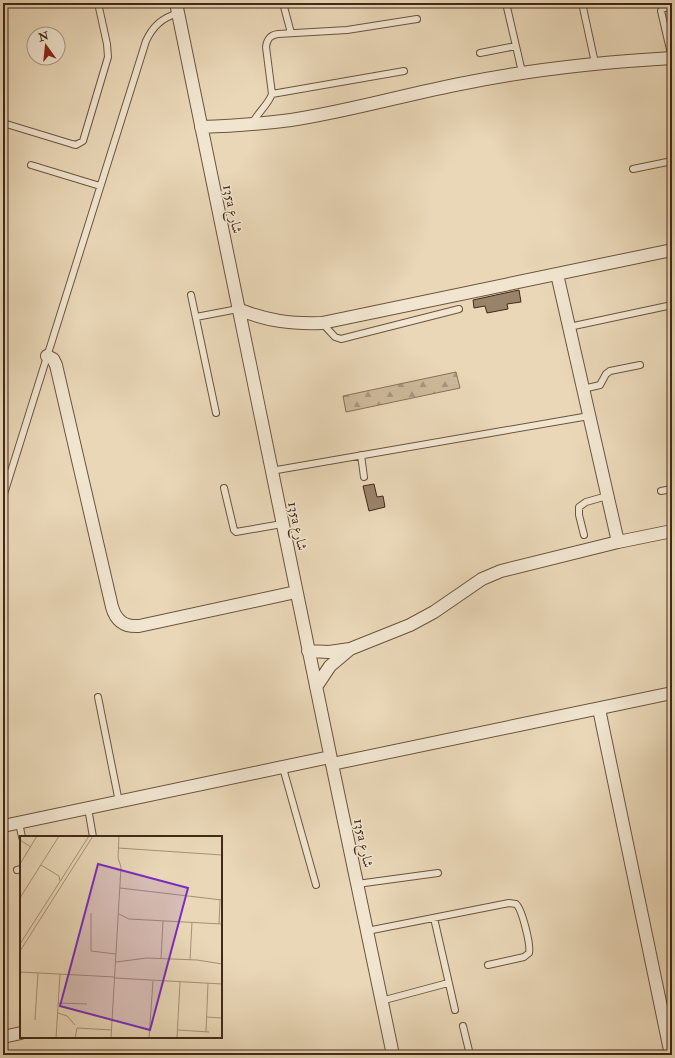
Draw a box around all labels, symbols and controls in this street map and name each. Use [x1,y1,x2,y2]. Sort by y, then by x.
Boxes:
north arrow [26,26,66,66]
text: N [36,29,51,45]
street label: 135a شارع [216,183,246,236]
street label: 135a شارع [281,500,311,553]
street label: 135a شارع [347,817,377,870]
inset map [20,836,222,1038]

